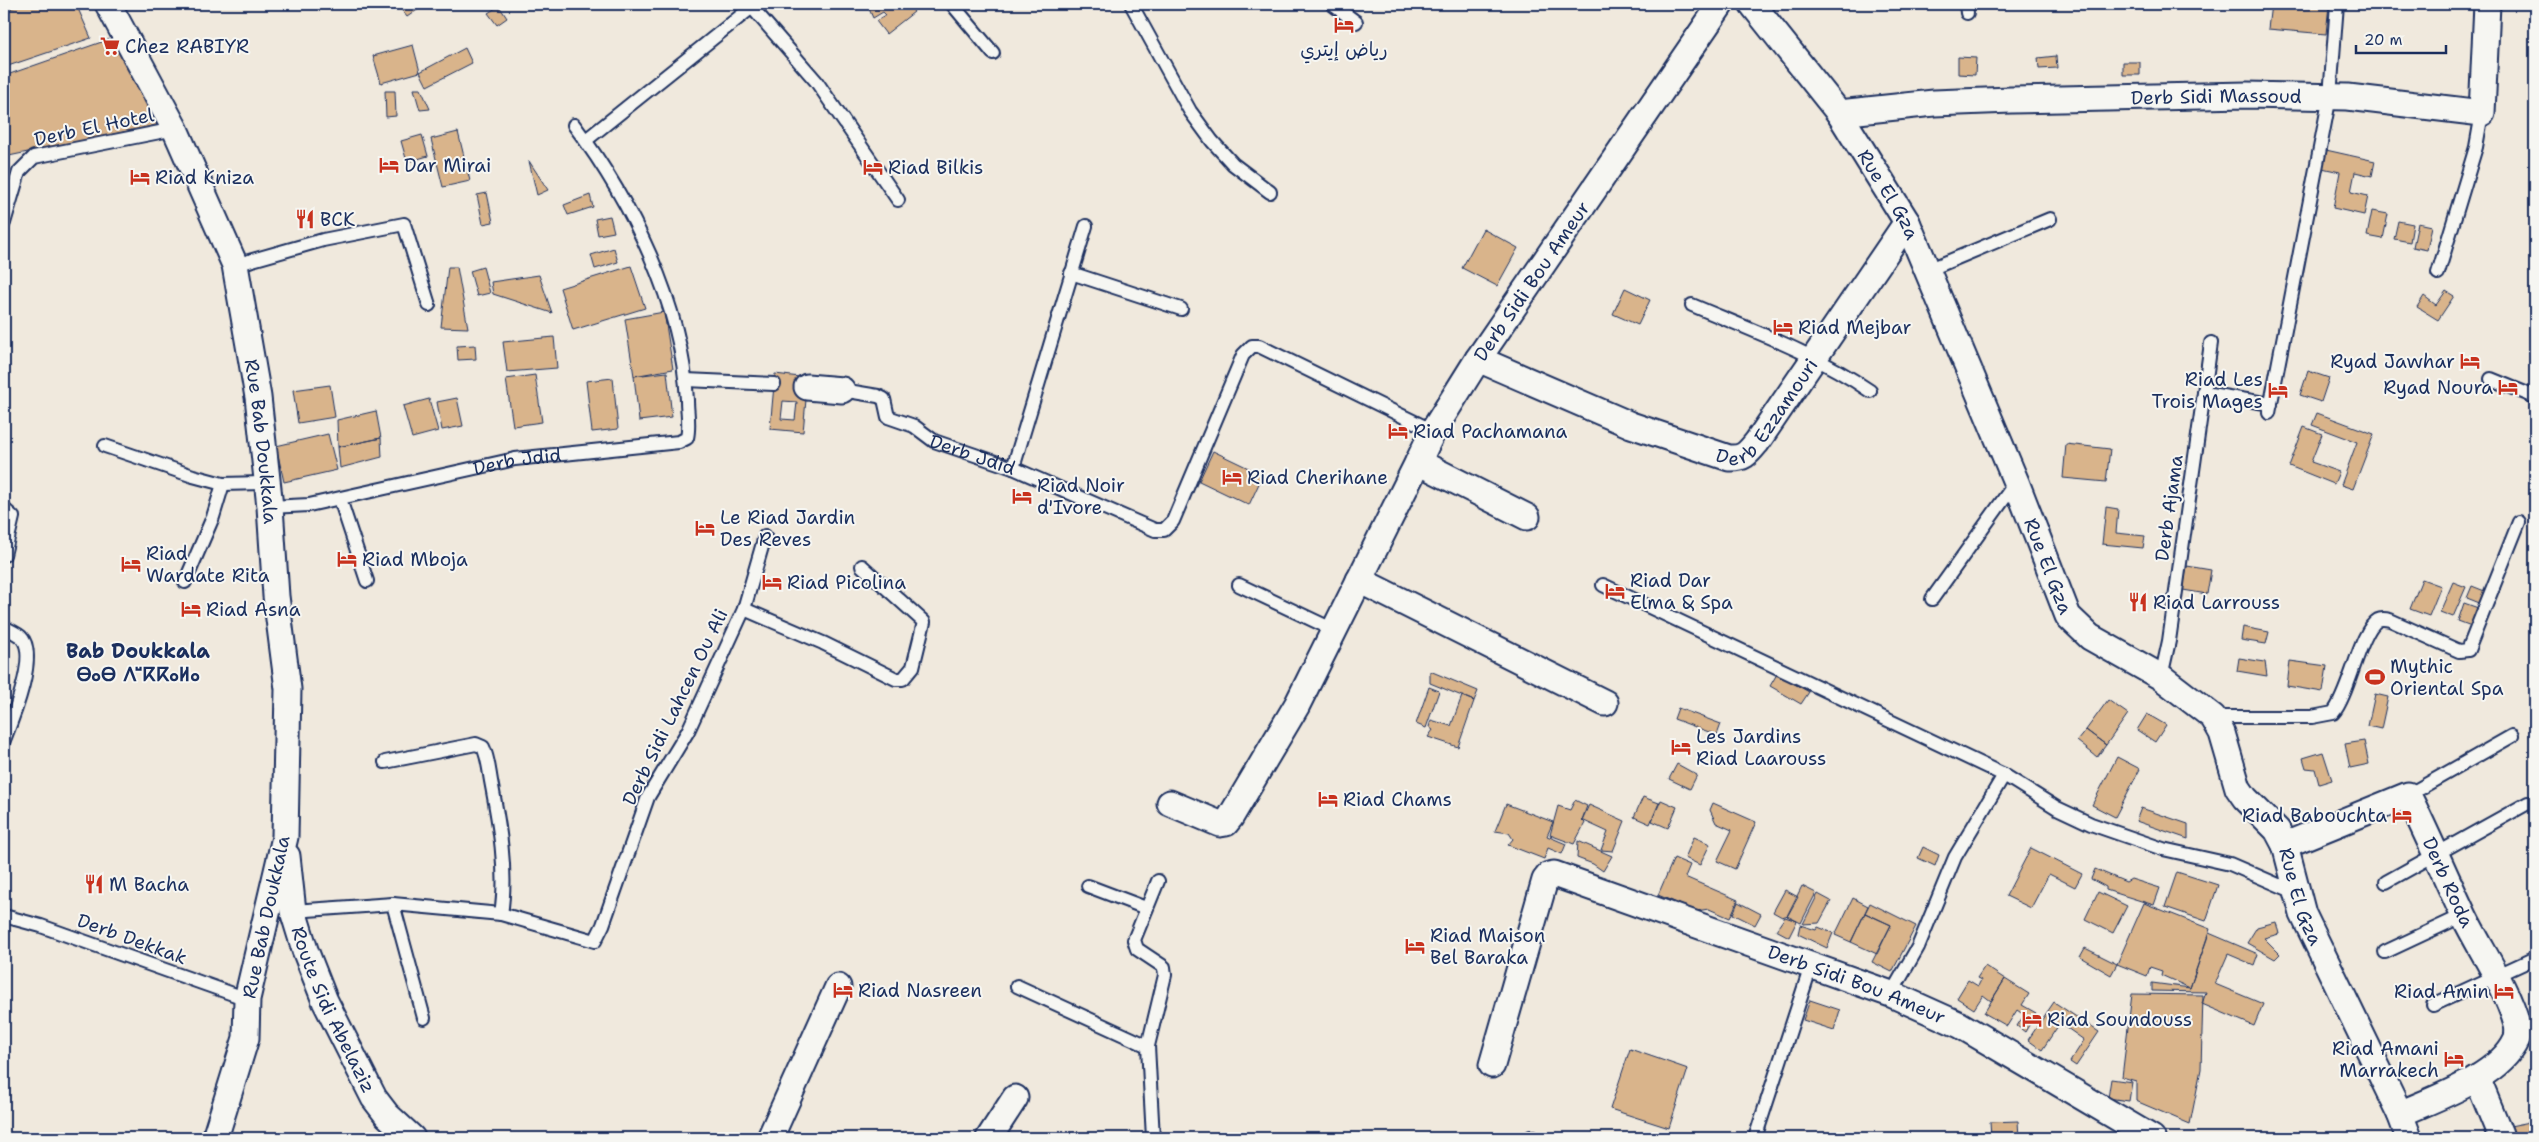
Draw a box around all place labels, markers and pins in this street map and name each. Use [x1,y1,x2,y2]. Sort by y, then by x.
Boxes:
hotel icon: رياض إيتري [1333,14,1355,36]
place label: Chez RABIYR [125,34,249,59]
supermarket icon: Chez RABIYR [99,35,121,57]
place label: رياض إيتري [1300,37,1388,64]
place label: Dar Mirai [404,153,491,178]
hotel icon: Dar Mirai [378,154,400,176]
place label: Riad Bilkis [888,155,984,180]
hotel icon: Riad Bilkis [862,156,884,178]
place label: Riad Kniza [155,165,254,190]
hotel icon: Riad Kniza [129,166,151,188]
place label: BCK [320,207,355,232]
restaurant icon: BCK [294,208,316,230]
place label: Riad Mejbar [1798,315,1912,340]
hotel icon: Riad Mejbar [1772,316,1794,338]
place label: Ryad Jawhar [2330,349,2455,374]
hotel icon: Ryad Jawhar [2459,350,2481,372]
place label: Riad Les Trois Mages [2152,367,2263,414]
place label: Ryad Noura [2383,375,2493,400]
hotel icon: Ryad Noura [2497,376,2519,398]
hotel icon: Riad Les Trois Mages [2267,379,2289,401]
place label: Riad Pachamana [1413,419,1567,444]
hotel icon: Riad Pachamana [1387,420,1409,442]
place label: Riad Cherihane [1247,465,1388,490]
hotel icon: Riad Cherihane [1221,466,1243,488]
place label: Riad Noir d'Ivore [1037,473,1125,520]
hotel icon: Riad Noir d'Ivore [1011,485,1033,507]
place label: Le Riad Jardin Des Reves [720,505,855,552]
hotel icon: Le Riad Jardin Des Reves [694,517,716,539]
place label: Riad Wardate Rita [146,541,270,588]
place label: Riad Mboja [362,547,468,572]
hotel icon: Riad Mboja [336,548,358,570]
hotel icon: Riad Wardate Rita [120,553,142,575]
place label: Riad Dar Elma & Spa [1630,568,1733,615]
place label: Riad Picolina [787,570,906,595]
hotel icon: Riad Picolina [761,571,783,593]
hotel icon: Riad Dar Elma & Spa [1604,580,1626,602]
place label: Riad Larrouss [2153,590,2280,615]
restaurant icon: Riad Larrouss [2127,591,2149,613]
place label: Riad Asna [206,597,301,622]
hotel icon: Riad Asna [180,598,202,620]
place label: Mythic Oriental Spa [2390,654,2504,701]
sports icon: Mythic Oriental Spa [2364,666,2386,688]
place label: Les Jardins Riad Laarouss [1696,724,1826,771]
hotel icon: Les Jardins Riad Laarouss [1670,736,1692,758]
place label: Riad Chams [1343,787,1452,812]
hotel icon: Riad Chams [1317,788,1339,810]
place label: Riad Babouchta [2242,803,2387,828]
hotel icon: Riad Babouchta [2391,804,2413,826]
place label: M Bacha [109,872,189,897]
restaurant icon: M Bacha [83,873,105,895]
place label: Riad Maison Bel Baraka [1430,923,1545,970]
hotel icon: Riad Maison Bel Baraka [1404,935,1426,957]
place label: Riad Nasreen [858,978,982,1003]
hotel icon: Riad Nasreen [832,979,854,1001]
place label: Riad Amin [2394,979,2489,1004]
hotel icon: Riad Amin [2493,980,2515,1002]
place label: Riad Soundouss [2047,1007,2192,1032]
hotel icon: Riad Soundouss [2021,1008,2043,1030]
place label: Riad Amani Marrakech [2332,1036,2439,1083]
hotel icon: Riad Amani Marrakech [2443,1048,2465,1070]

